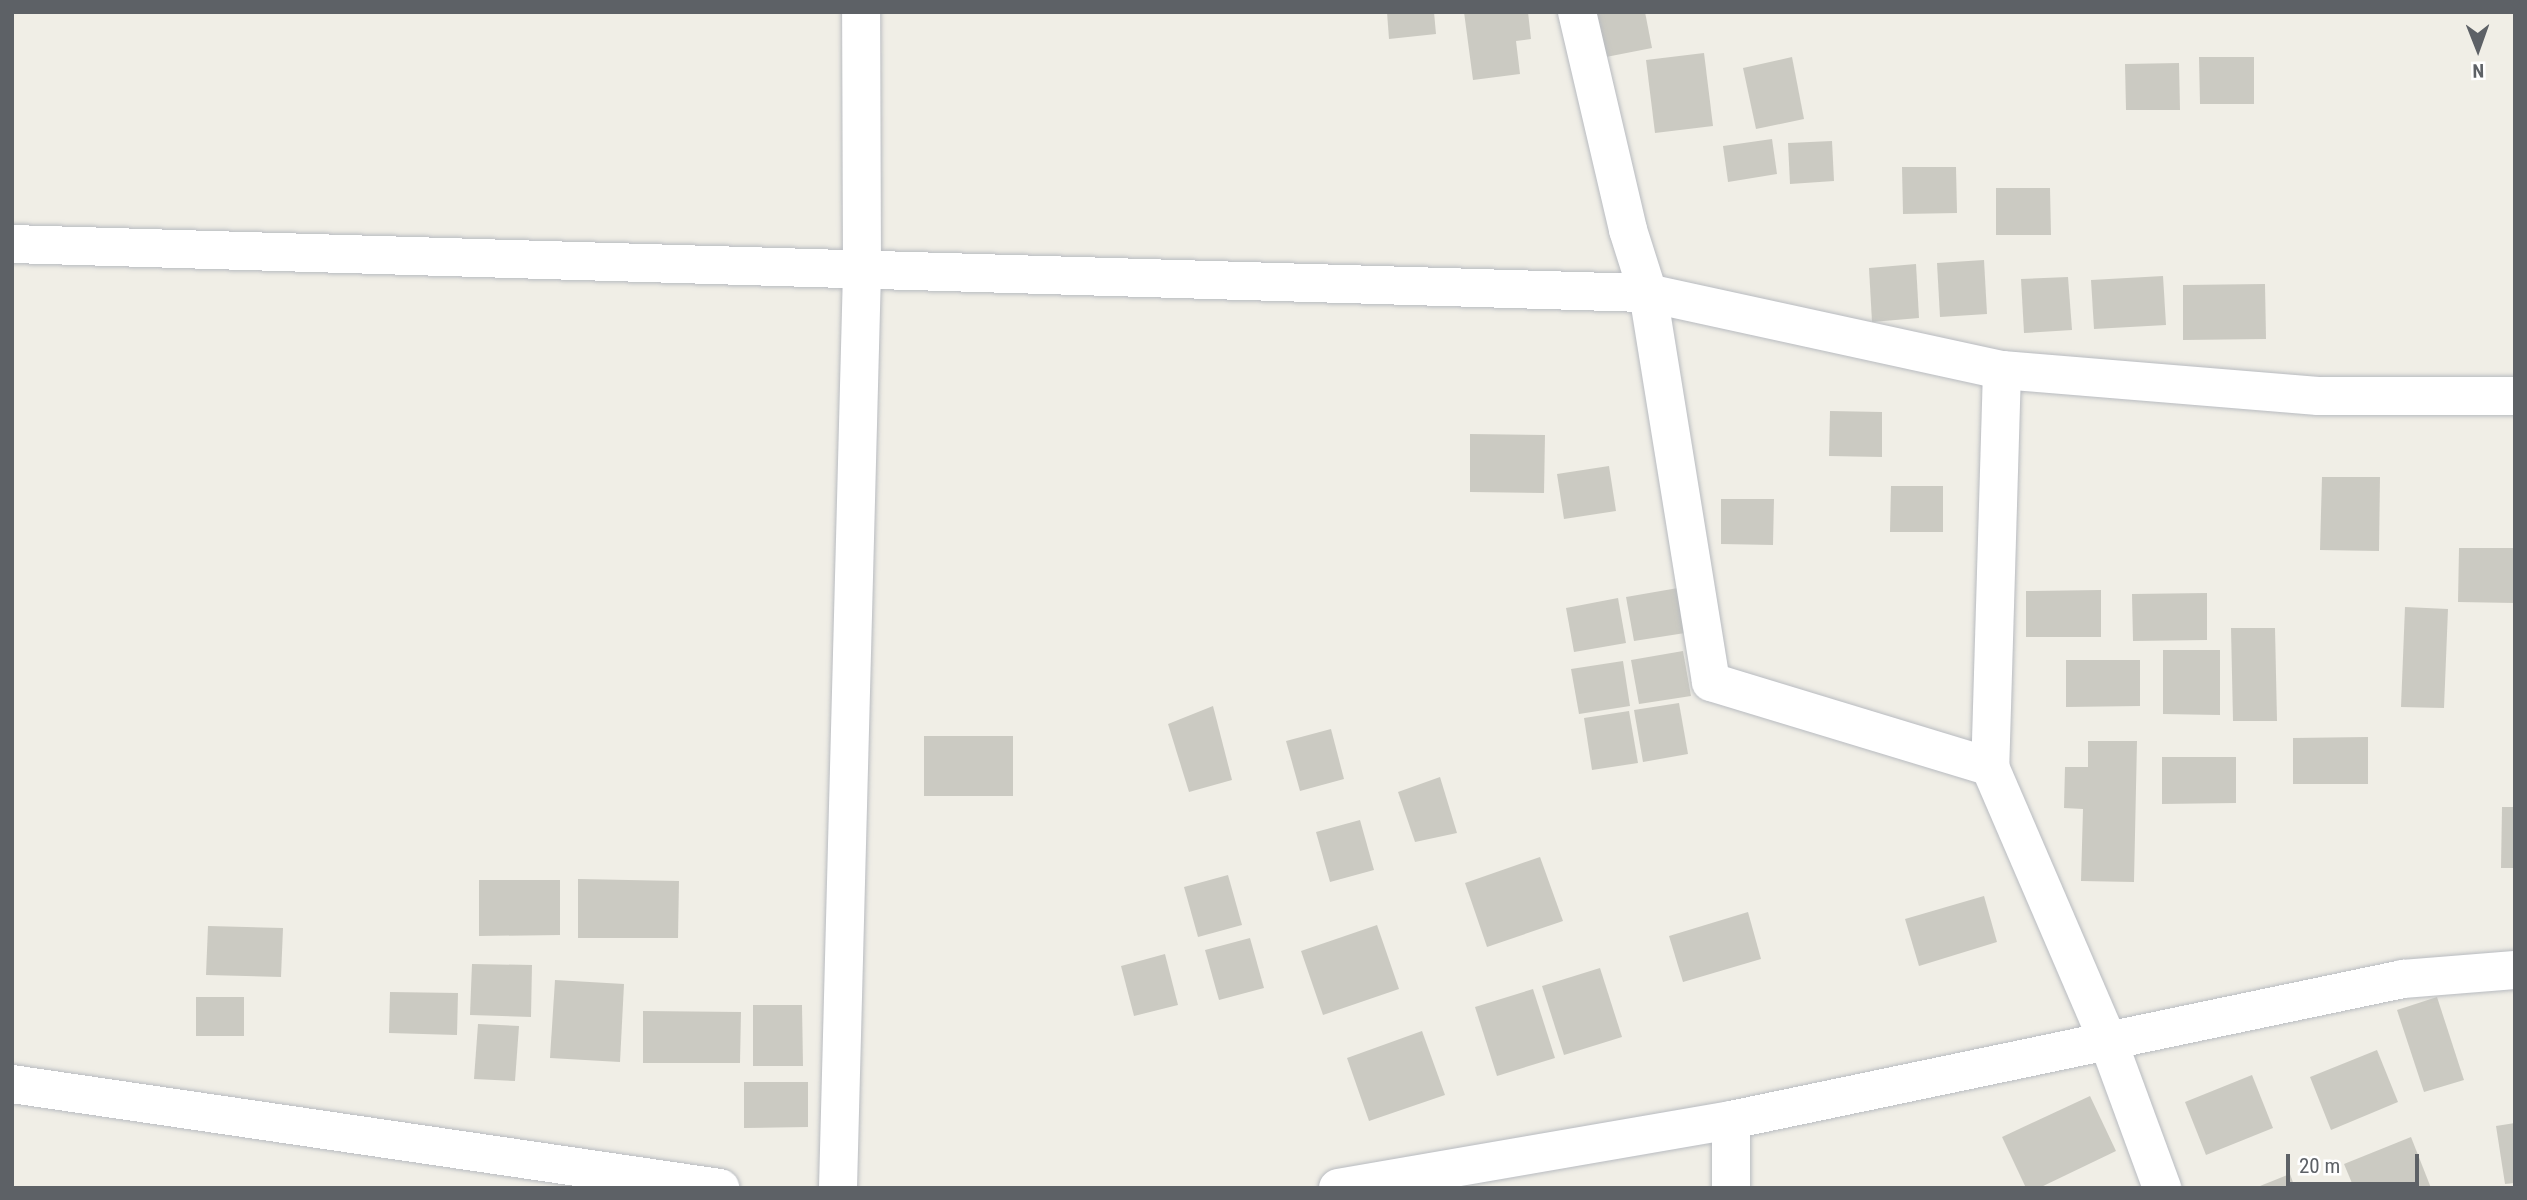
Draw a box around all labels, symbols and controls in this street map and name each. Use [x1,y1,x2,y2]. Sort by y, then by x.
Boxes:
north arrow [2443,14,2513,84]
text: N [2472,59,2484,82]
scale bar [2289,1140,2422,1184]
text: 20 m [2299,1154,2340,1178]

